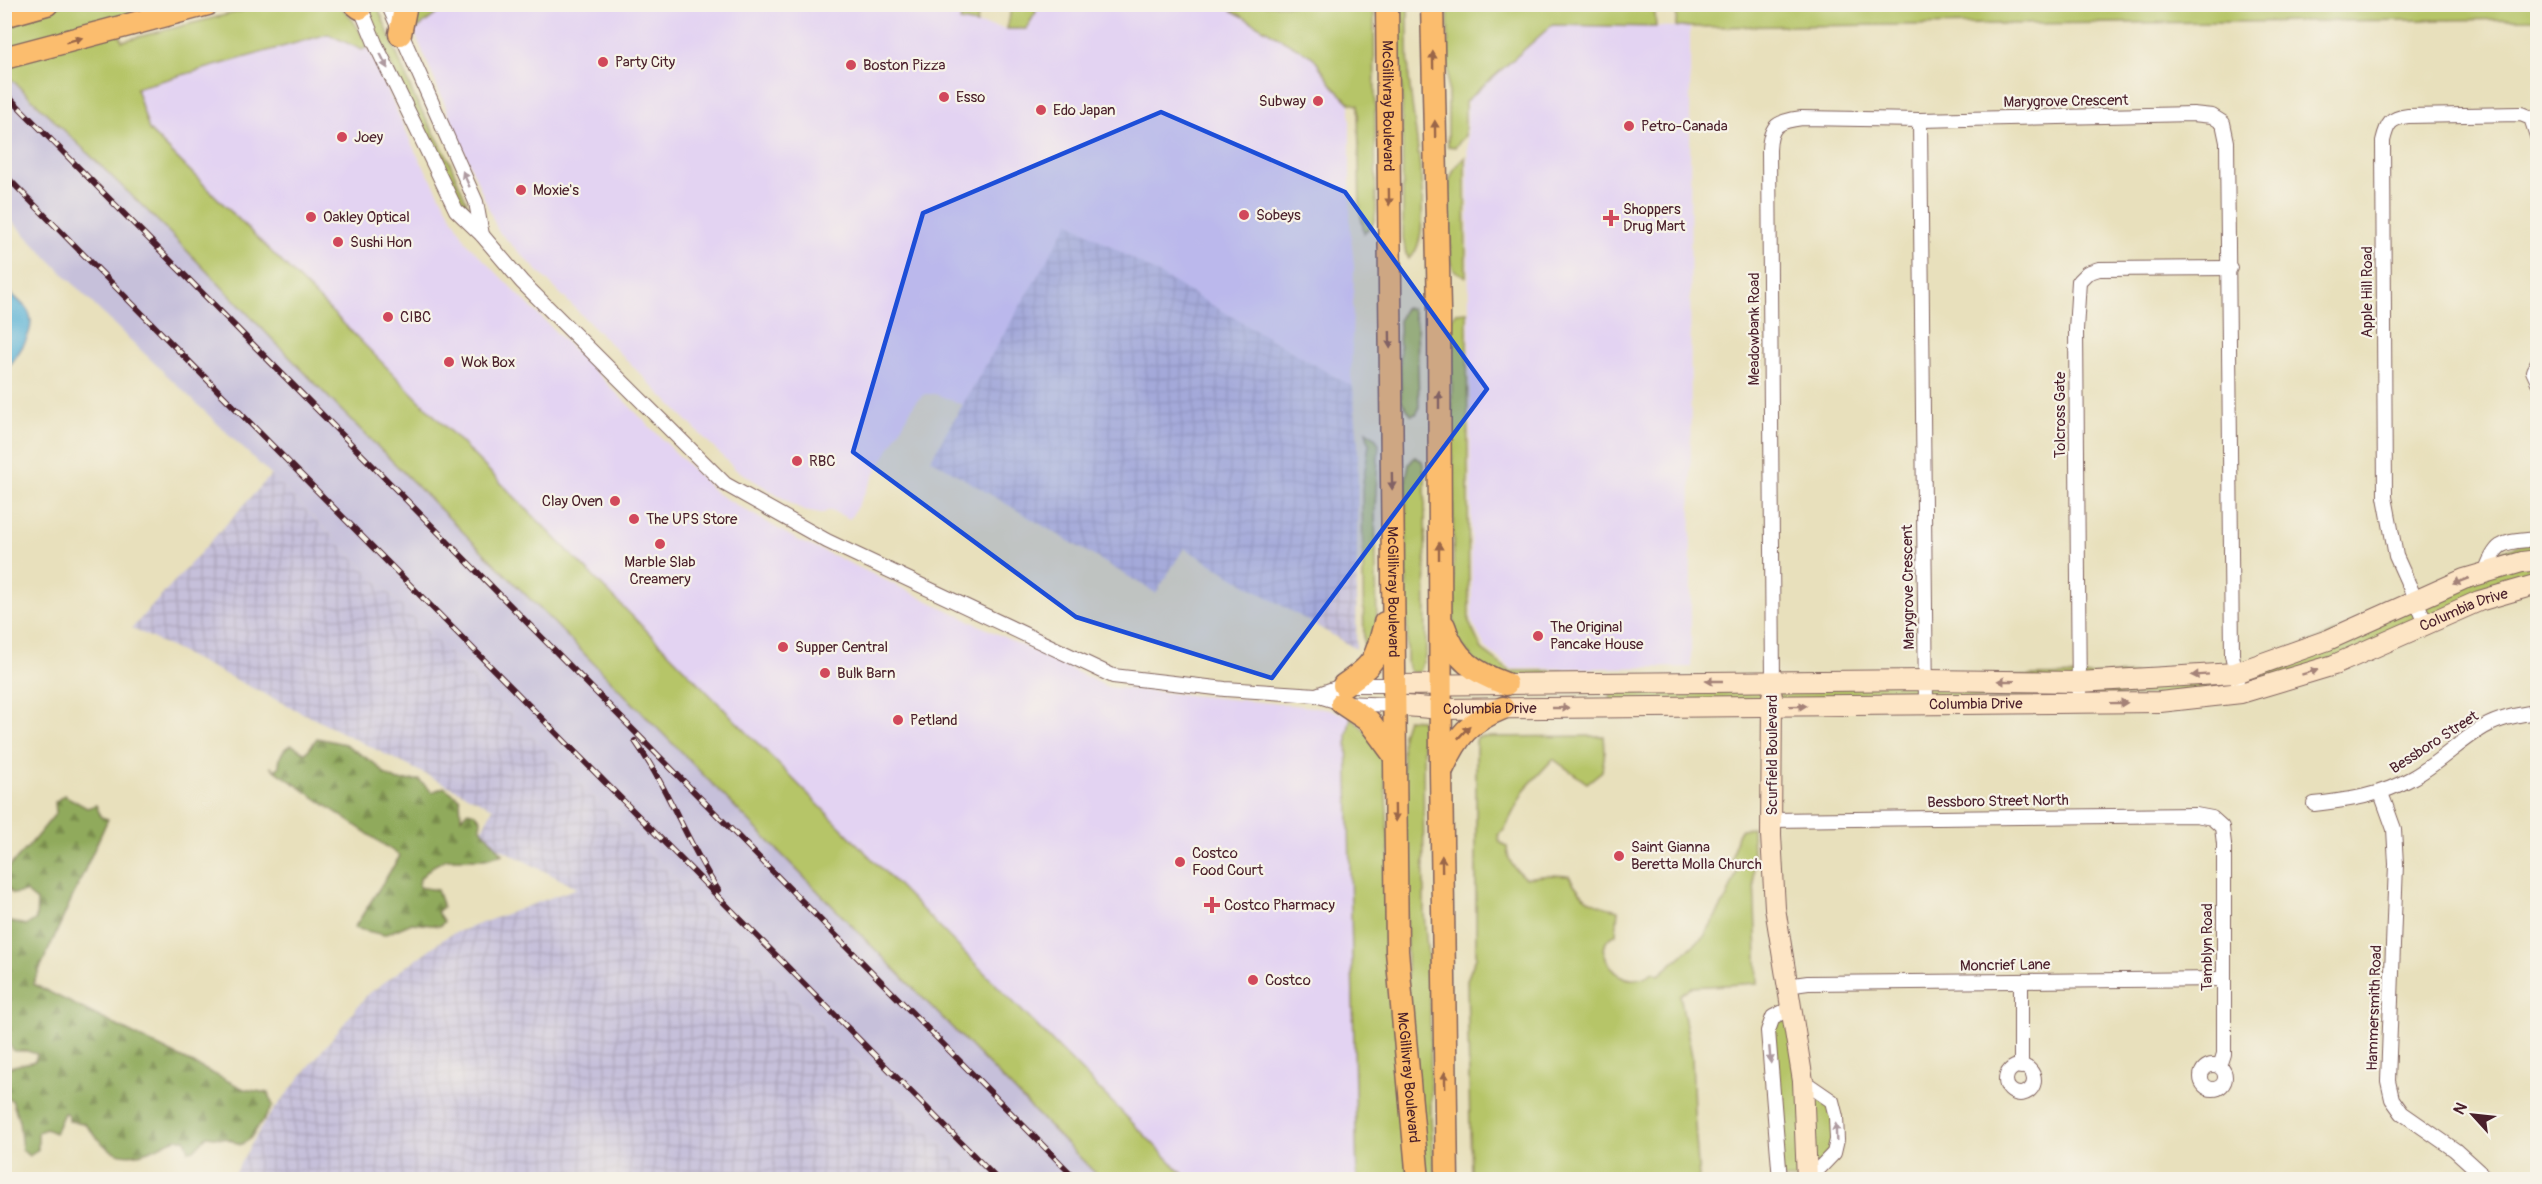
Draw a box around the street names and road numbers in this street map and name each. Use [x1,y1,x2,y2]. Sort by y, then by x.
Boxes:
street label: McGillivray Boulevard [1377,40,1398,172]
street label: Marygrove Crescent [2003,91,2130,112]
street label: Apple Hill Road [2358,246,2377,338]
street label: Meadowbank Road [1745,272,1764,386]
street label: Tolcross Gate [2051,371,2070,458]
street label: Marygrove Crescent [1898,523,1919,650]
street label: McGillivray Boulevard [1383,526,1403,658]
street label: Columbia Drive [2417,584,2511,636]
street label: Columbia Drive [1929,694,2023,714]
street label: Scurfield Boulevard [1763,695,1782,815]
street label: Columbia Drive [1443,699,1537,719]
street label: Bessboro Street [2386,706,2483,778]
street label: Bessboro Street North [1927,791,2069,812]
street label: Tamblyn Road [2198,903,2217,991]
street label: Hammersmith Road [2363,945,2386,1071]
street label: Moncrief Lane [1960,955,2051,976]
street label: McGillivray Boulevard [1393,1011,1424,1144]

